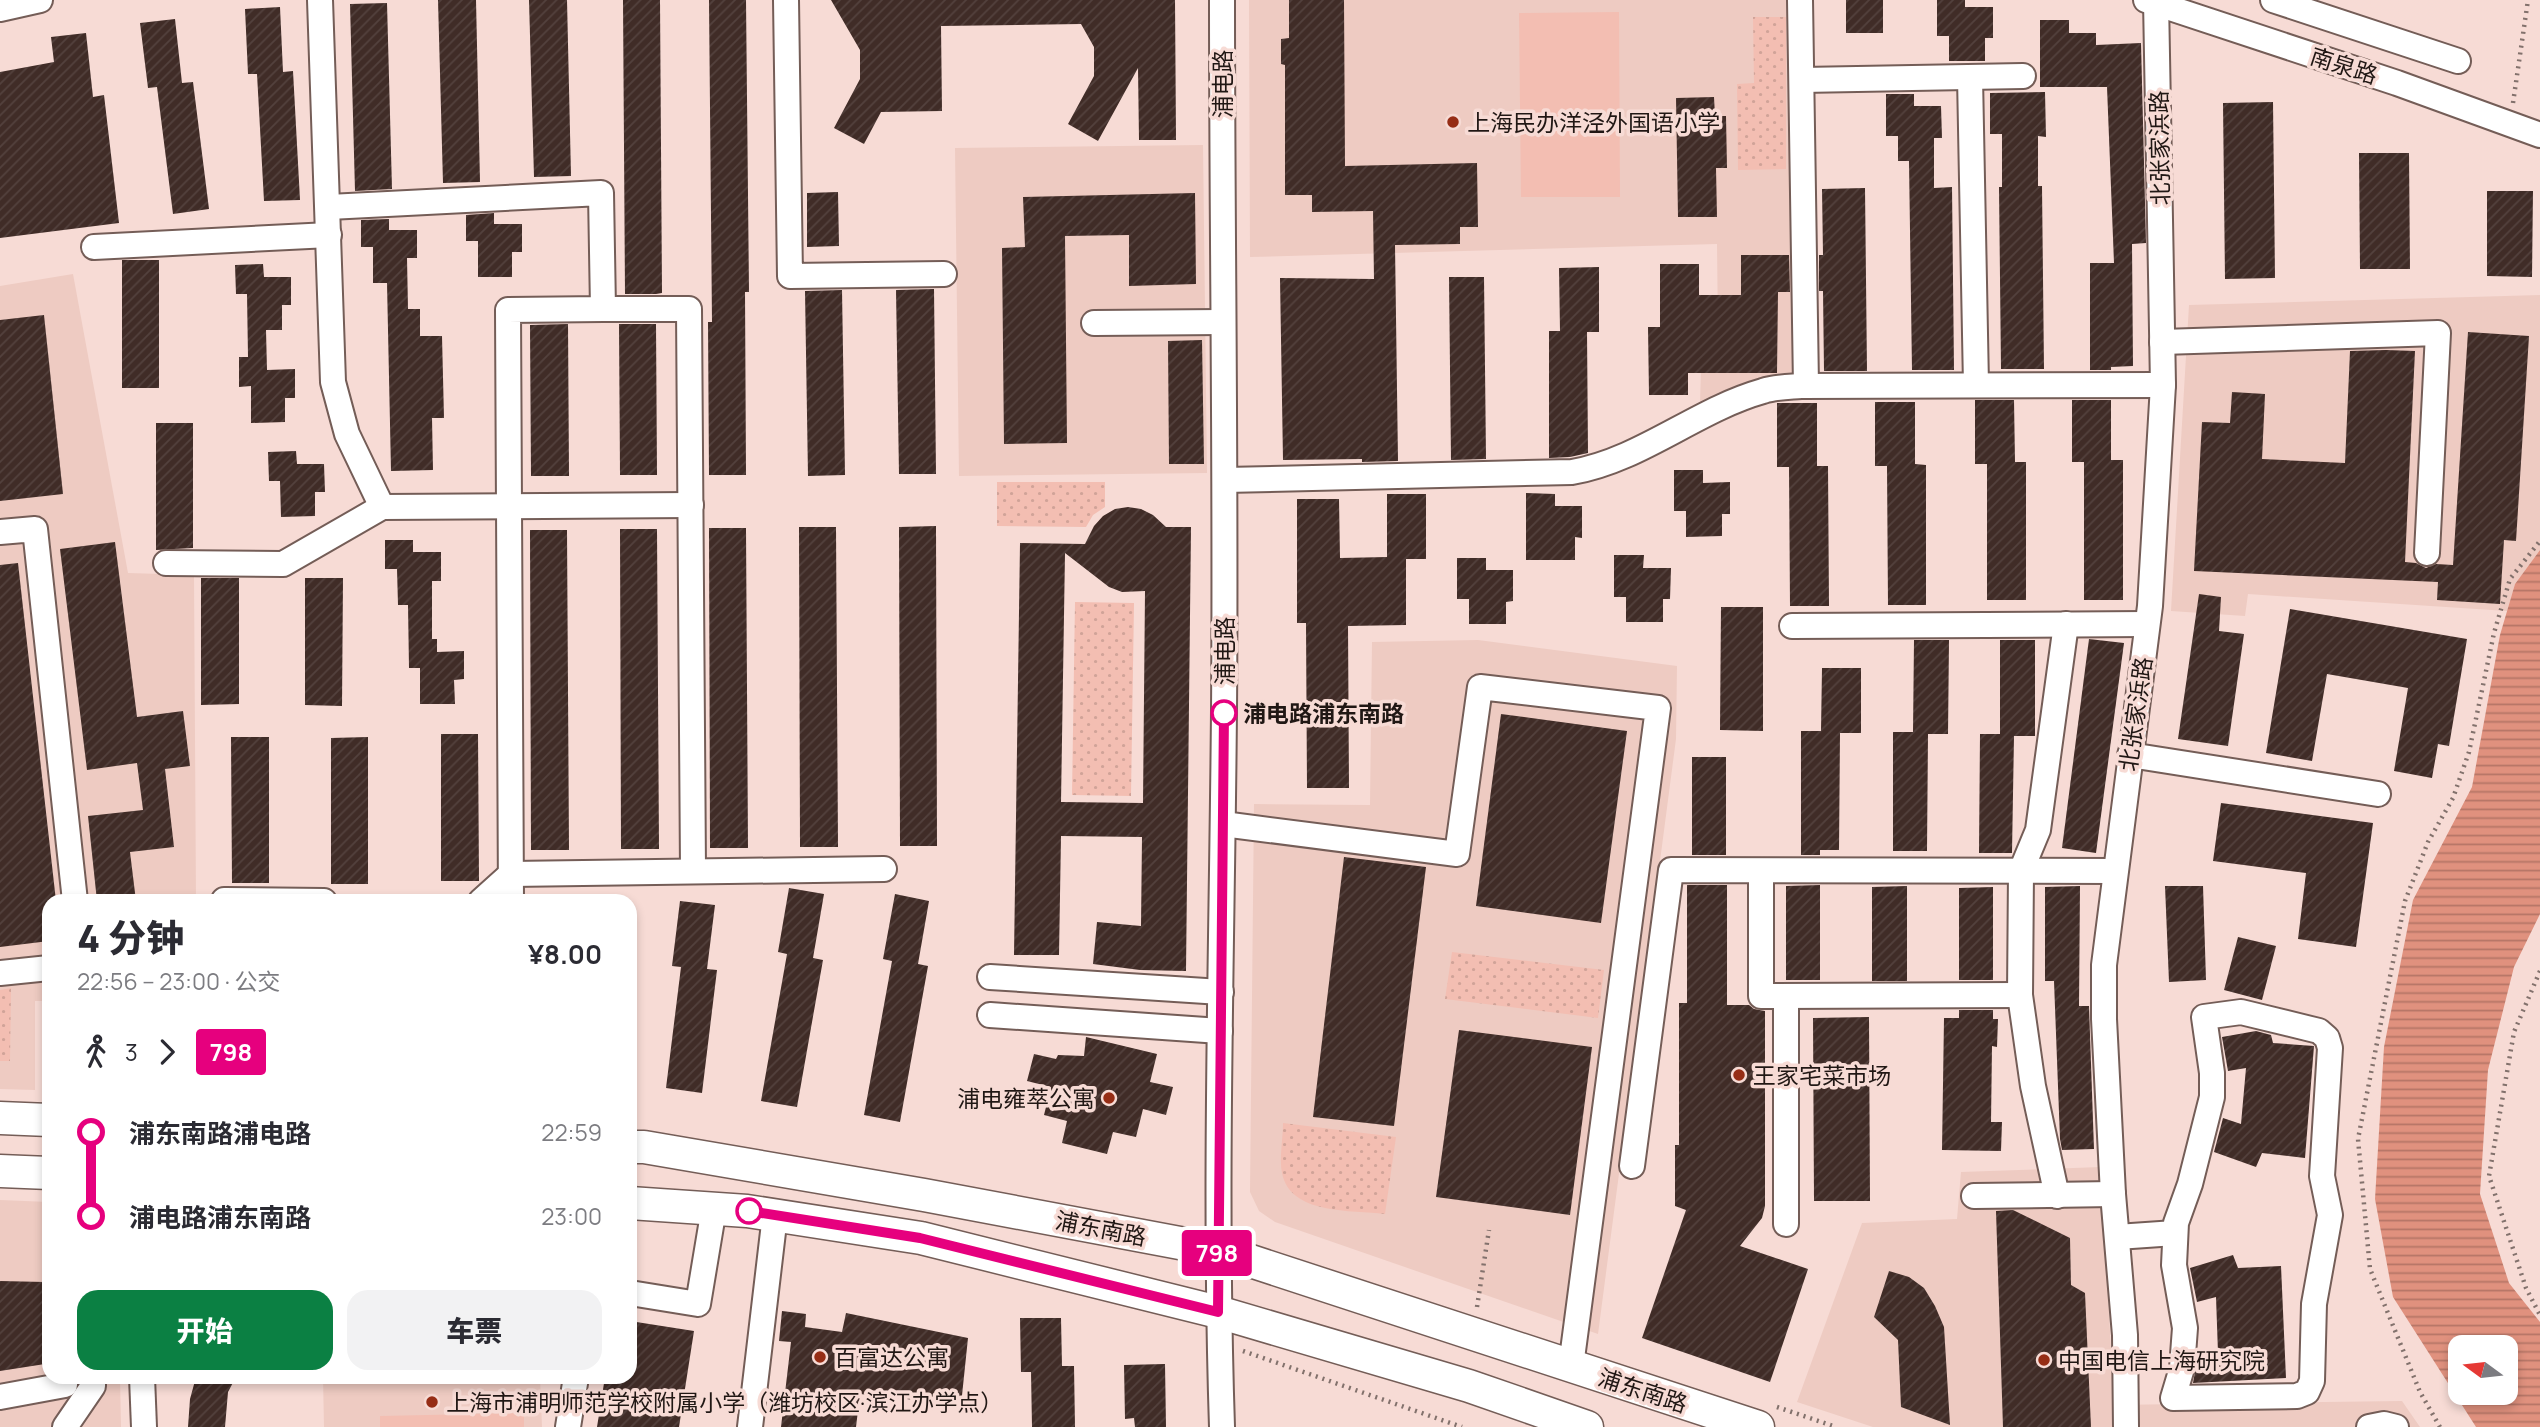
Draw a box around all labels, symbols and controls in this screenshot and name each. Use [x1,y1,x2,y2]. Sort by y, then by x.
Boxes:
street label: 南泉路 [2306,39,2382,91]
street label: 浦电路 [1206,50,1238,119]
street label: 北张家浜路 [2142,90,2176,206]
place label: 上海民办洋泾外国语小学 [1467,106,1720,138]
marker: 上海民办洋泾外国语小学 [1445,114,1461,130]
street label: 浦电路 [1208,617,1240,686]
street label: 北张家浜路 [2111,655,2159,773]
place label: 浦电路浦东南路 [1243,697,1404,729]
marker: 浦电路浦东南路 [1211,700,1237,726]
text: 4 分钟 [77,911,184,963]
text: ¥8.00 [528,936,602,972]
text: 22:56 – 23:00 · 公交 [77,965,280,997]
icon: walk [77,1033,115,1071]
icon: forward [148,1033,186,1071]
text: 798 [210,1035,252,1068]
text: 3 [125,1036,138,1068]
place label: 王家宅菜市场 [1753,1059,1891,1091]
marker: 王家宅菜市场 [1731,1067,1747,1083]
place label: 浦电雍萃公寓 [957,1082,1095,1114]
marker: 浦电雍萃公寓 [1101,1090,1117,1106]
text: 浦东南路浦电路 [129,1115,311,1151]
text: 22:59 [541,1116,602,1148]
unlabelled marker [736,1198,762,1224]
text: 浦电路浦东南路 [129,1199,311,1235]
text: 23:00 [541,1200,602,1232]
street label: 浦东南路 [1053,1204,1149,1252]
line badge: 798 [1177,1230,1257,1276]
text: 798 [1196,1236,1238,1269]
button: 开始 [77,1290,333,1370]
button: 车票 [347,1290,602,1370]
north arrow [2448,1335,2518,1405]
map controls [2448,1335,2518,1405]
place label: 百富达公寓 [834,1341,949,1373]
place label: 中国电信上海研究院 [2058,1344,2265,1376]
marker: 百富达公寓 [812,1349,828,1365]
marker: 中国电信上海研究院 [2036,1352,2052,1368]
street label: 浦东南路 [1594,1361,1692,1419]
place label: 上海市浦明师范学校附属小学（潍坊校区·滨江办学点） [446,1386,1003,1418]
marker: 上海市浦明师范学校附属小学（潍坊校区·滨江办学点） [424,1394,440,1410]

